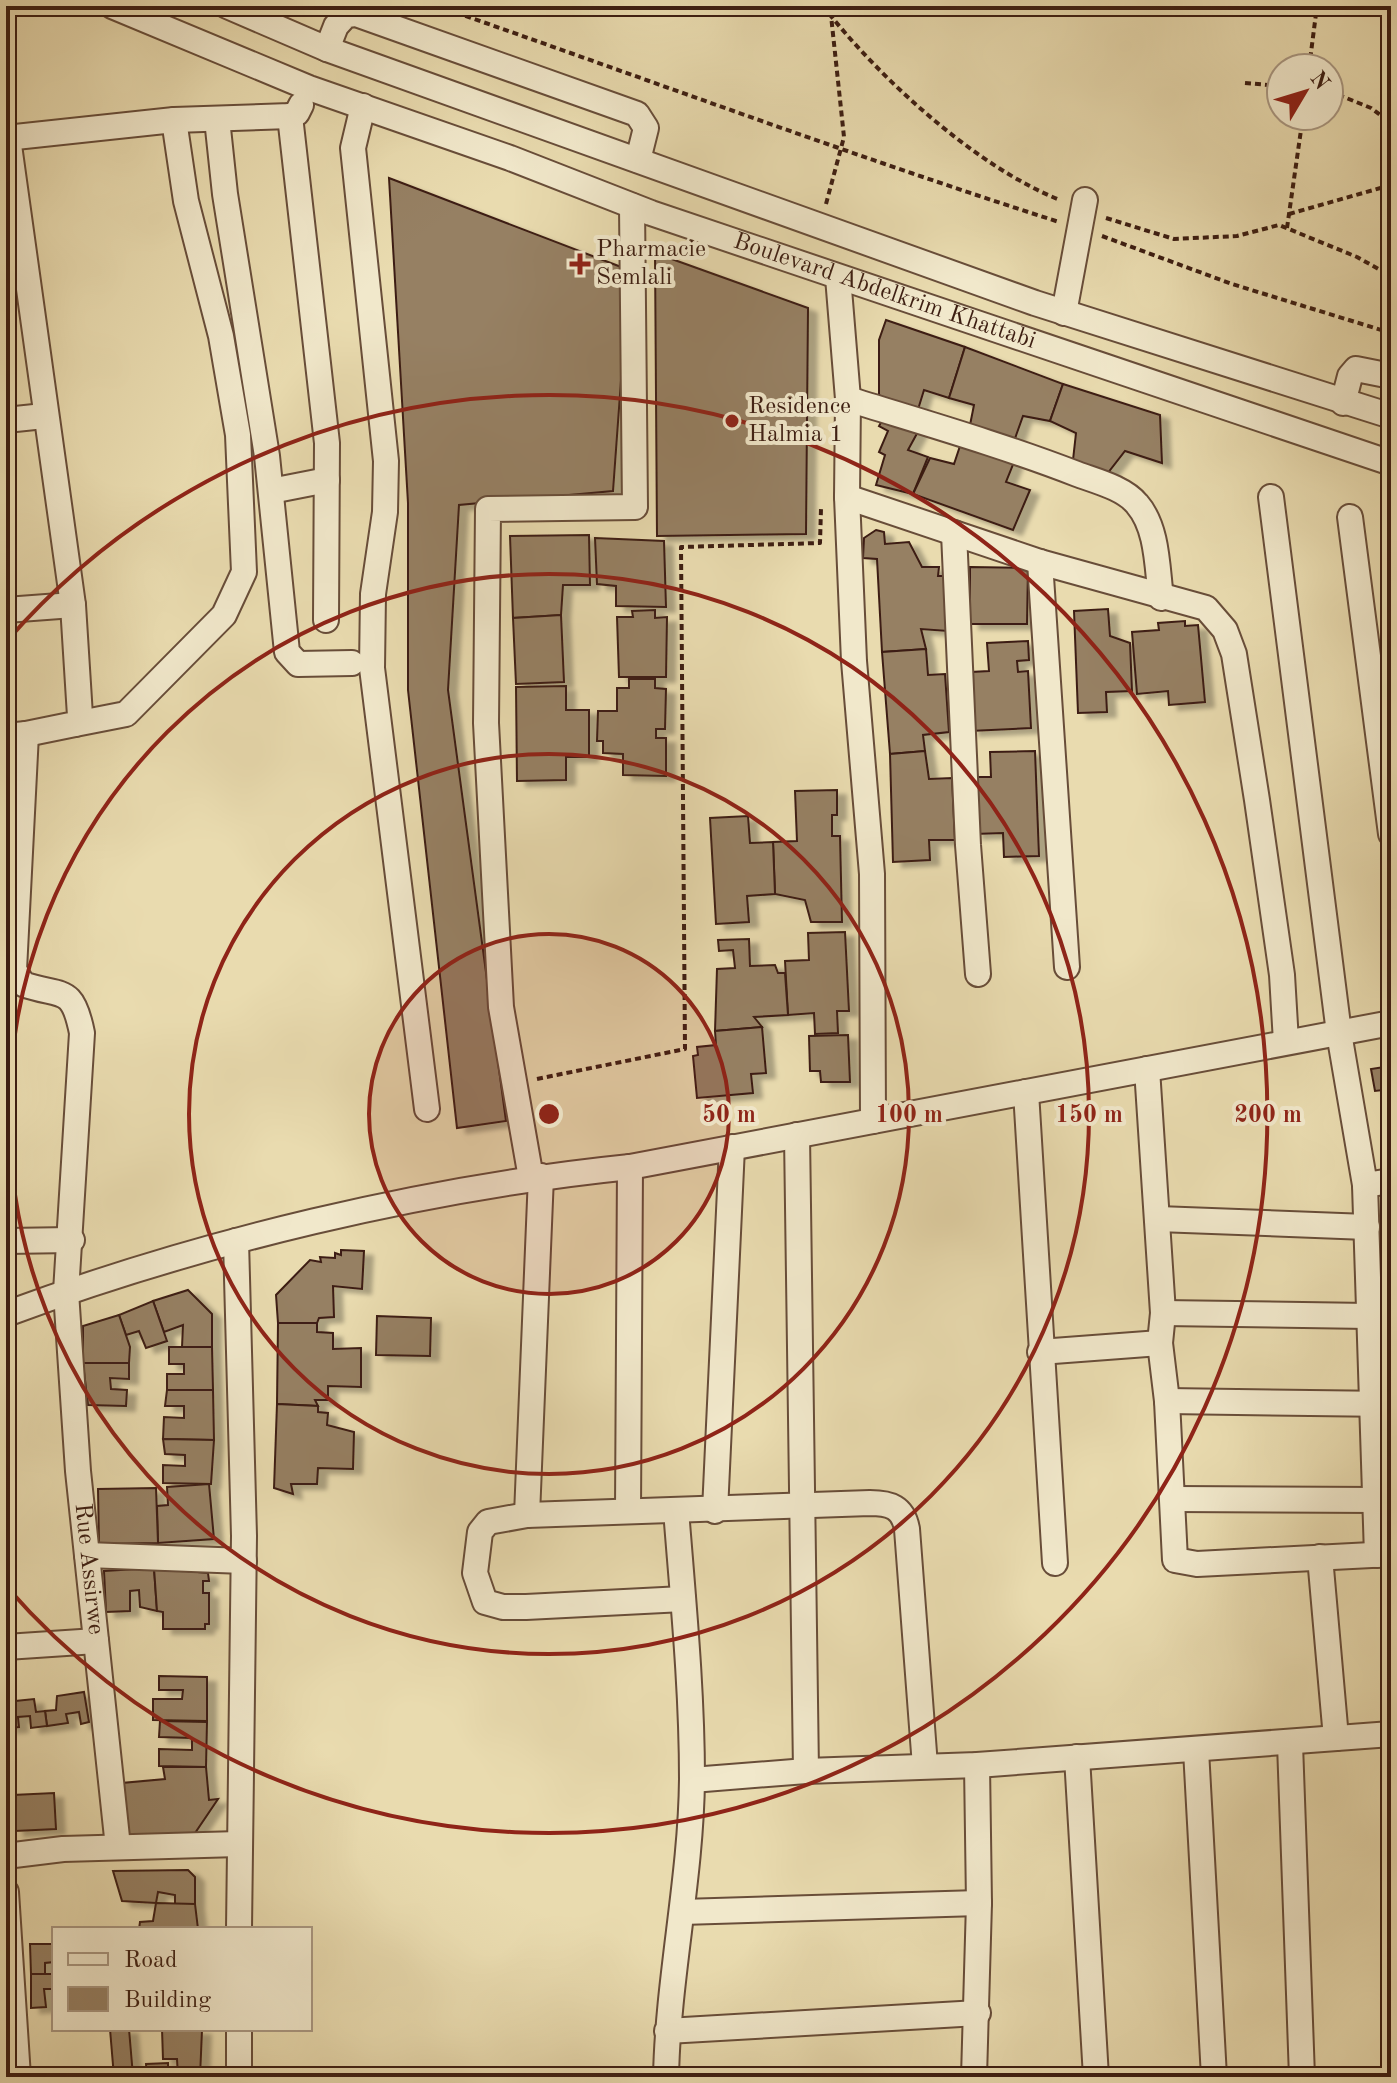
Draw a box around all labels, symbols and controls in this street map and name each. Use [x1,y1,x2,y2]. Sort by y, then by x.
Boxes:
north arrow [1265,52,1345,132]
text: N [1305,68,1333,94]
street label: Boulevard Abdelkrim Khattabi [730,230,1039,354]
place label: Pharmacie Semlali [596,238,706,290]
marker: Pharmacie Semlali [571,255,589,273]
place label: Residence Halmia 1 [748,395,851,447]
marker: Residence Halmia 1 [723,412,741,430]
centre of rings [535,1100,563,1128]
text: 50 m [702,1103,756,1128]
text: 150 m [1055,1103,1123,1128]
text: 100 m [875,1104,943,1128]
text: 200 m [1234,1104,1302,1128]
street label: Rue Assirwe [70,1502,107,1636]
legend [52,1927,312,2031]
text: Road [124,1949,177,1973]
text: Building [124,1989,211,2013]

